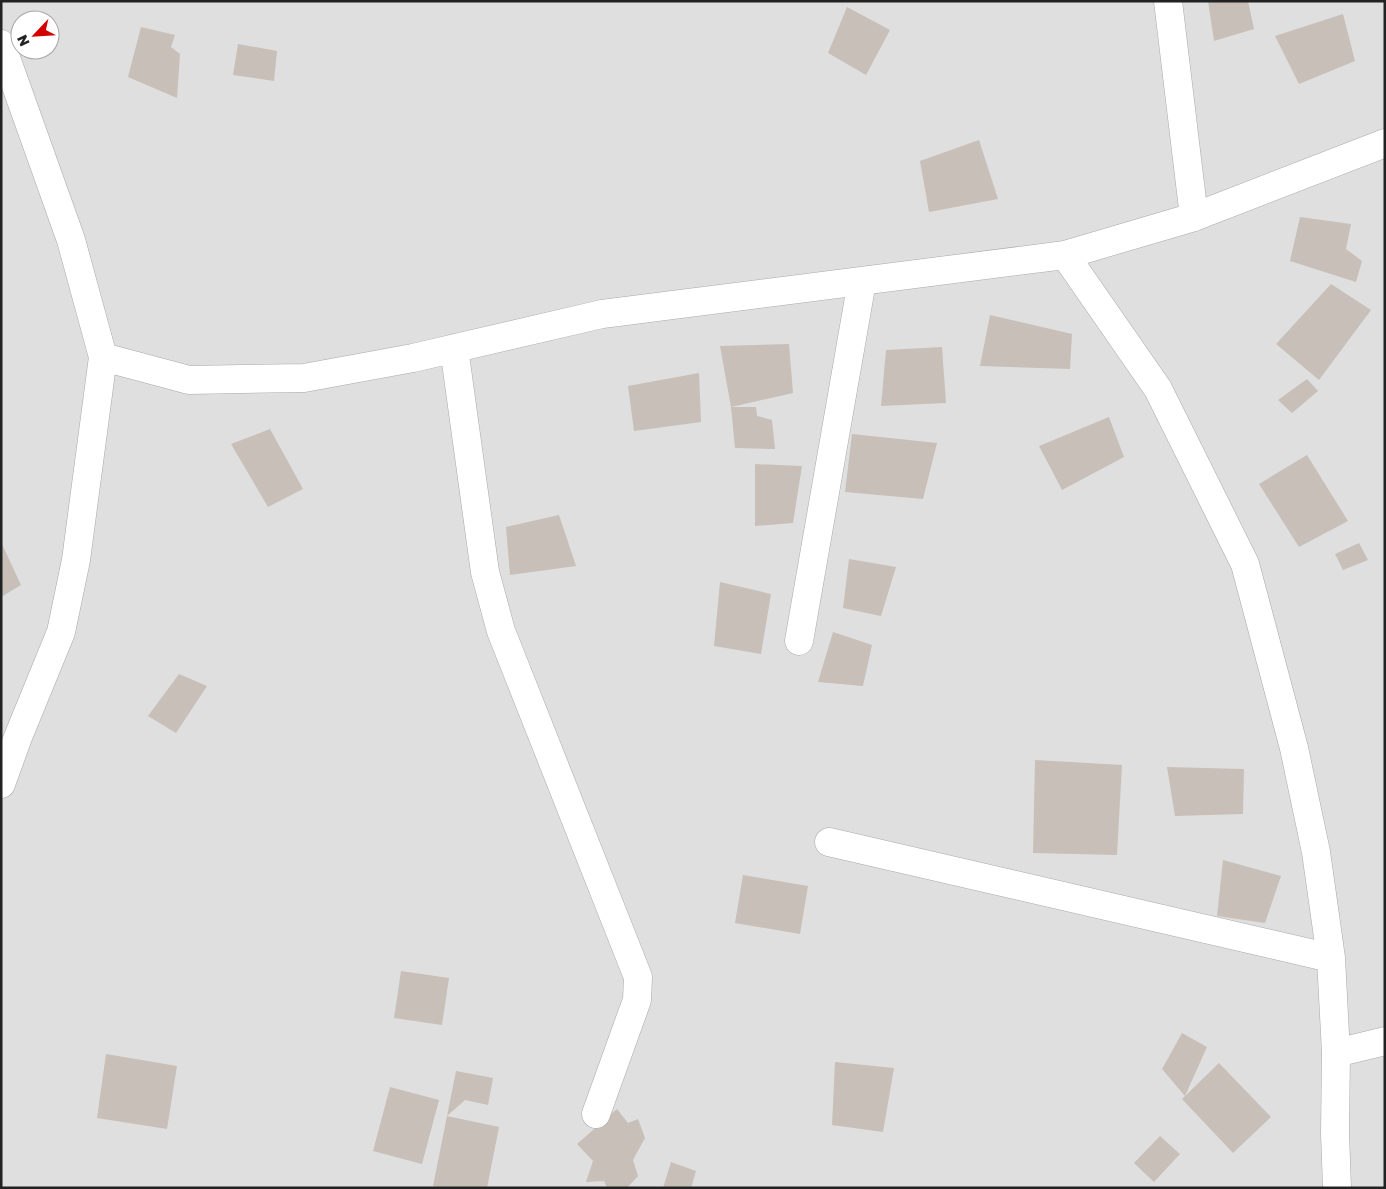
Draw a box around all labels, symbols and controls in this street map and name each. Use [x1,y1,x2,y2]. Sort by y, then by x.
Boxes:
north arrow [10,10,60,60]
text: N [13,32,33,49]

